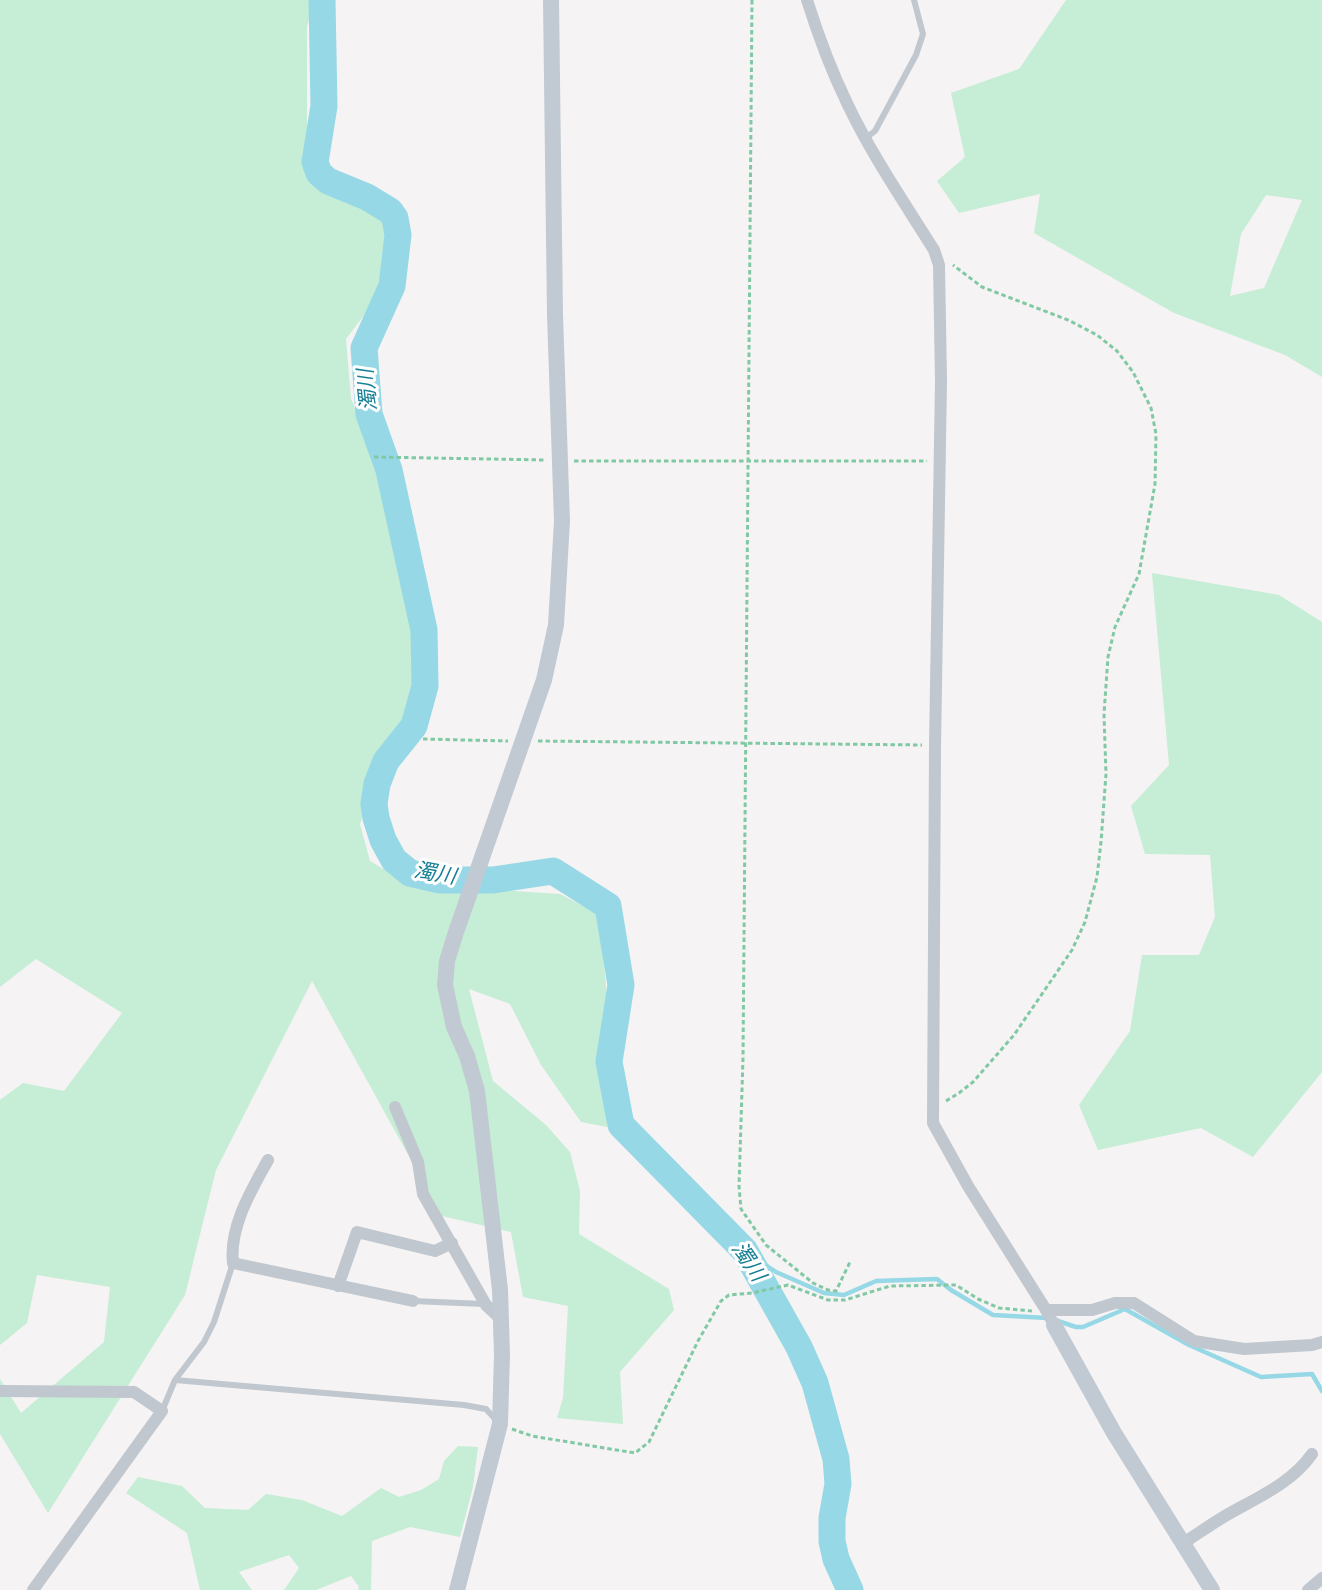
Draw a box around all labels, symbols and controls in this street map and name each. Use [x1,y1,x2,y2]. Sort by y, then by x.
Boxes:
water label: 濁川 [353,368,383,412]
water label: 濁川 [412,858,458,890]
water label: 濁川 [726,1238,770,1286]

